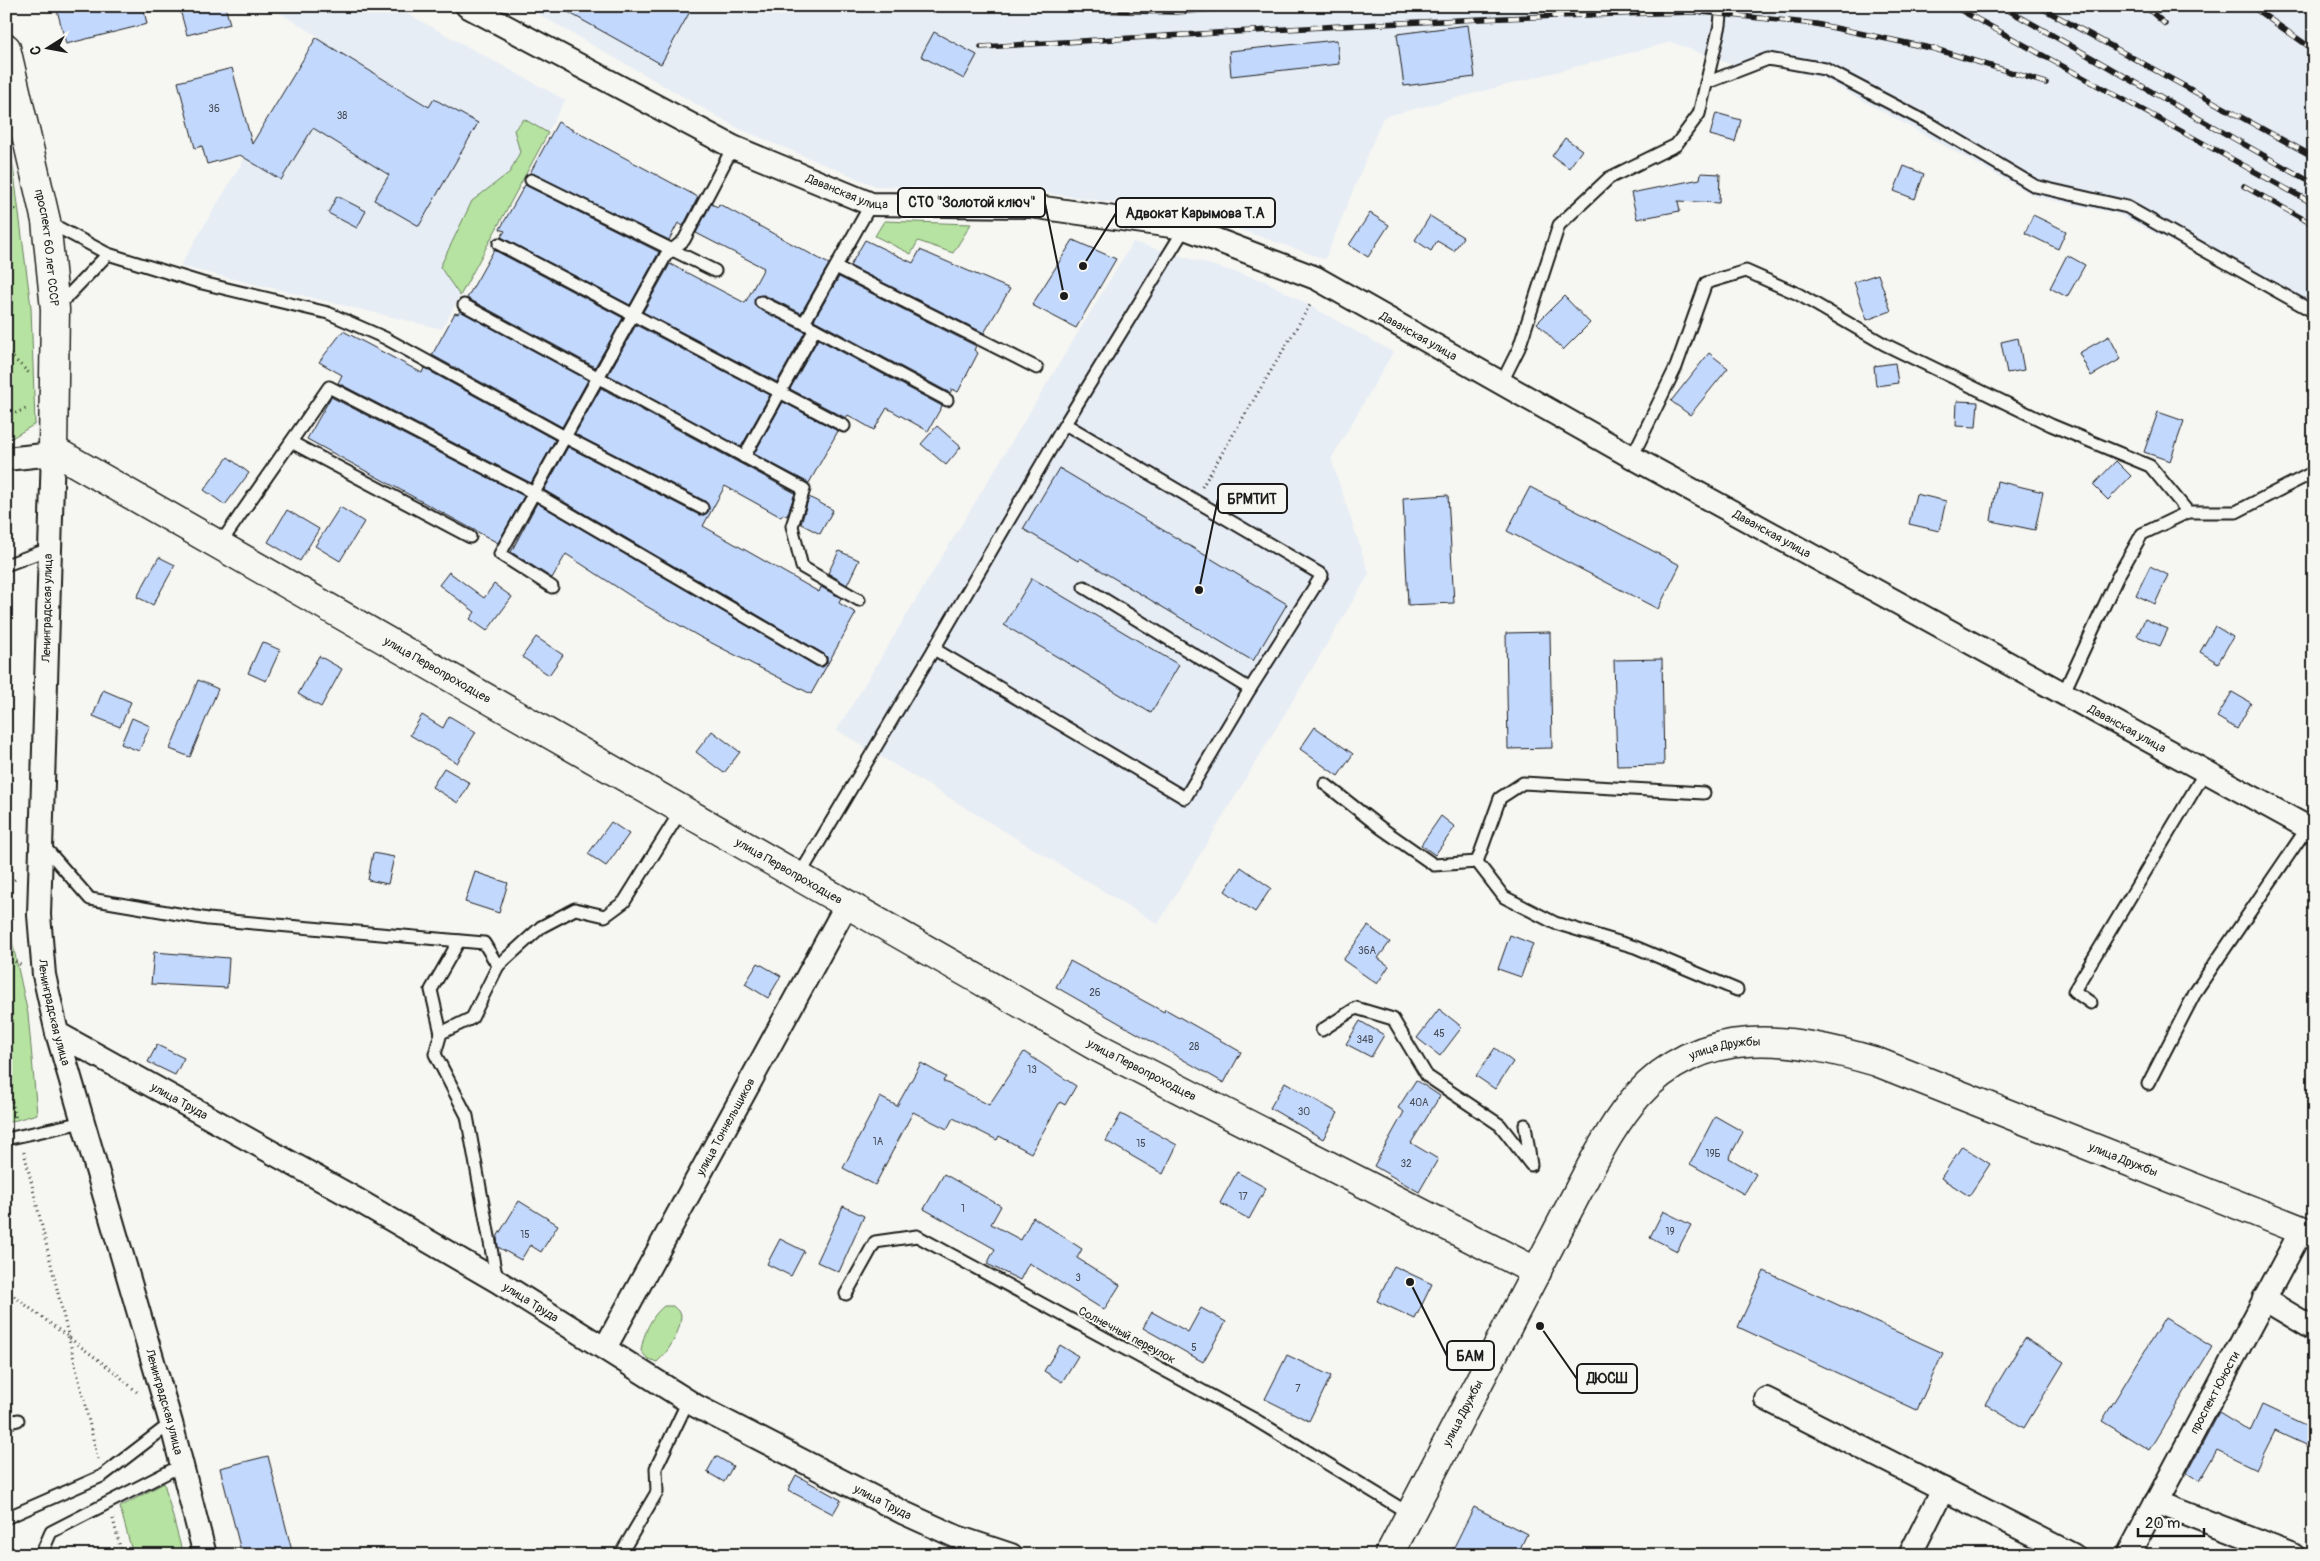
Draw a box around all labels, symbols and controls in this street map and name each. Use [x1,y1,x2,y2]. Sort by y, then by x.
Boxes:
north arrow [22,22,72,72]
text: С [26,44,45,56]
house number: 36 [208,103,220,115]
house number: 38 [337,110,347,122]
street label: Даванская улица [803,171,888,212]
street label: проспект 60 лет СССР [31,188,62,307]
callout: СТО "Золотой ключ" [898,188,1045,217]
text: СТО "Золотой ключ" [908,194,1036,211]
callout: Адвокат Карымова Т.А [1116,198,1275,227]
text: Адвокат Карымова Т.А [1126,205,1264,222]
street label: Даванская улица [1376,308,1460,365]
callout: БРМТИТ [1218,484,1287,513]
text: БРМТИТ [1227,491,1277,508]
street label: Даванская улица [1729,506,1814,562]
street label: Ленинградская улица [39,553,56,664]
street label: улица Первопроходцев [380,633,494,707]
street label: Даванская улица [2085,701,2169,756]
street label: улица Первопроходцев [732,834,845,908]
house number: 36А [1358,945,1376,957]
street label: Ленинградская улица [35,958,73,1068]
house number: 26 [1089,987,1101,999]
house number: 45 [1433,1028,1445,1040]
house number: 34В [1356,1034,1374,1046]
street label: улица Дружбы [1686,1034,1761,1064]
street label: улица Первопроходцев [1083,1035,1199,1105]
house number: 28 [1189,1041,1199,1053]
house number: 13 [1027,1064,1037,1076]
street label: улица Тоннельщиков [693,1075,759,1179]
street label: улица Труда [147,1079,211,1123]
house number: 40А [1409,1097,1429,1109]
house number: 30 [1298,1106,1310,1118]
house number: 1А [873,1136,884,1148]
house number: 15 [1136,1138,1146,1150]
street label: улица Дружбы [2085,1139,2160,1180]
house number: 19Б [1705,1148,1721,1160]
house number: 32 [1400,1158,1412,1170]
house number: 17 [1238,1191,1248,1203]
house number: 1 [961,1203,965,1215]
house number: 19 [1665,1226,1675,1238]
house number: 15 [520,1229,530,1241]
house number: 3 [1075,1272,1081,1284]
street label: улица Труда [499,1279,561,1326]
street label: Солнечный переулок [1076,1303,1178,1367]
callout: БАМ [1447,1341,1494,1370]
house number: 5 [1191,1342,1197,1354]
street label: Ленинградская улица [142,1346,186,1457]
text: БАМ [1456,1348,1484,1365]
street label: проспект Юности [2187,1349,2244,1437]
callout: ДЮСШ [1577,1364,1637,1393]
text: ДЮСШ [1586,1370,1628,1387]
street label: улица Дружбы [1439,1377,1487,1450]
house number: 7 [1295,1383,1301,1395]
street label: улица Труда [850,1481,914,1524]
scale bar [2138,1506,2204,1538]
text: 20 m [2145,1514,2180,1533]

